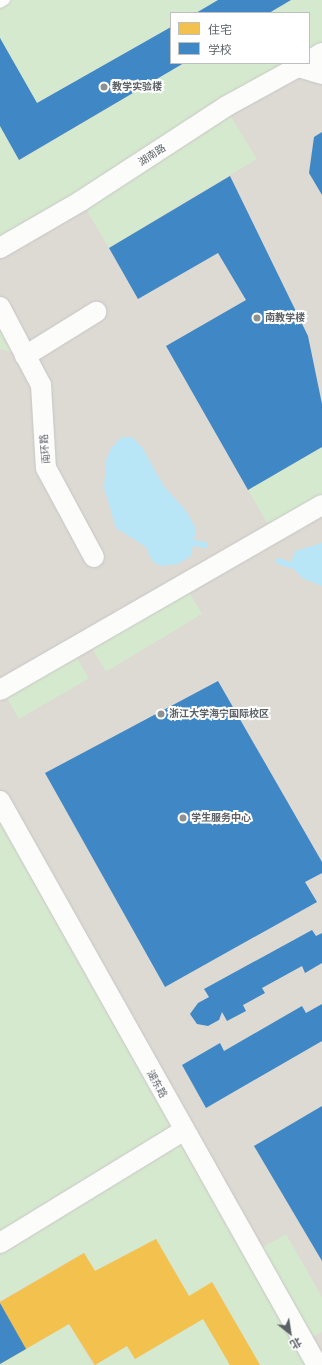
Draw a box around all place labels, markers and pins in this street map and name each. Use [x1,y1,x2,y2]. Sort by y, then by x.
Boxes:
place label: 教学实验楼 [112,81,162,93]
marker: 教学实验楼 [99,82,109,92]
place label: 南教学楼 [265,312,305,324]
marker: 南教学楼 [252,313,262,323]
place label: 浙江大学海宁国际校区 [169,708,269,720]
marker: 浙江大学海宁国际校区 [156,709,166,719]
place label: 学生服务中心 [191,812,251,824]
marker: 学生服务中心 [178,813,188,823]

